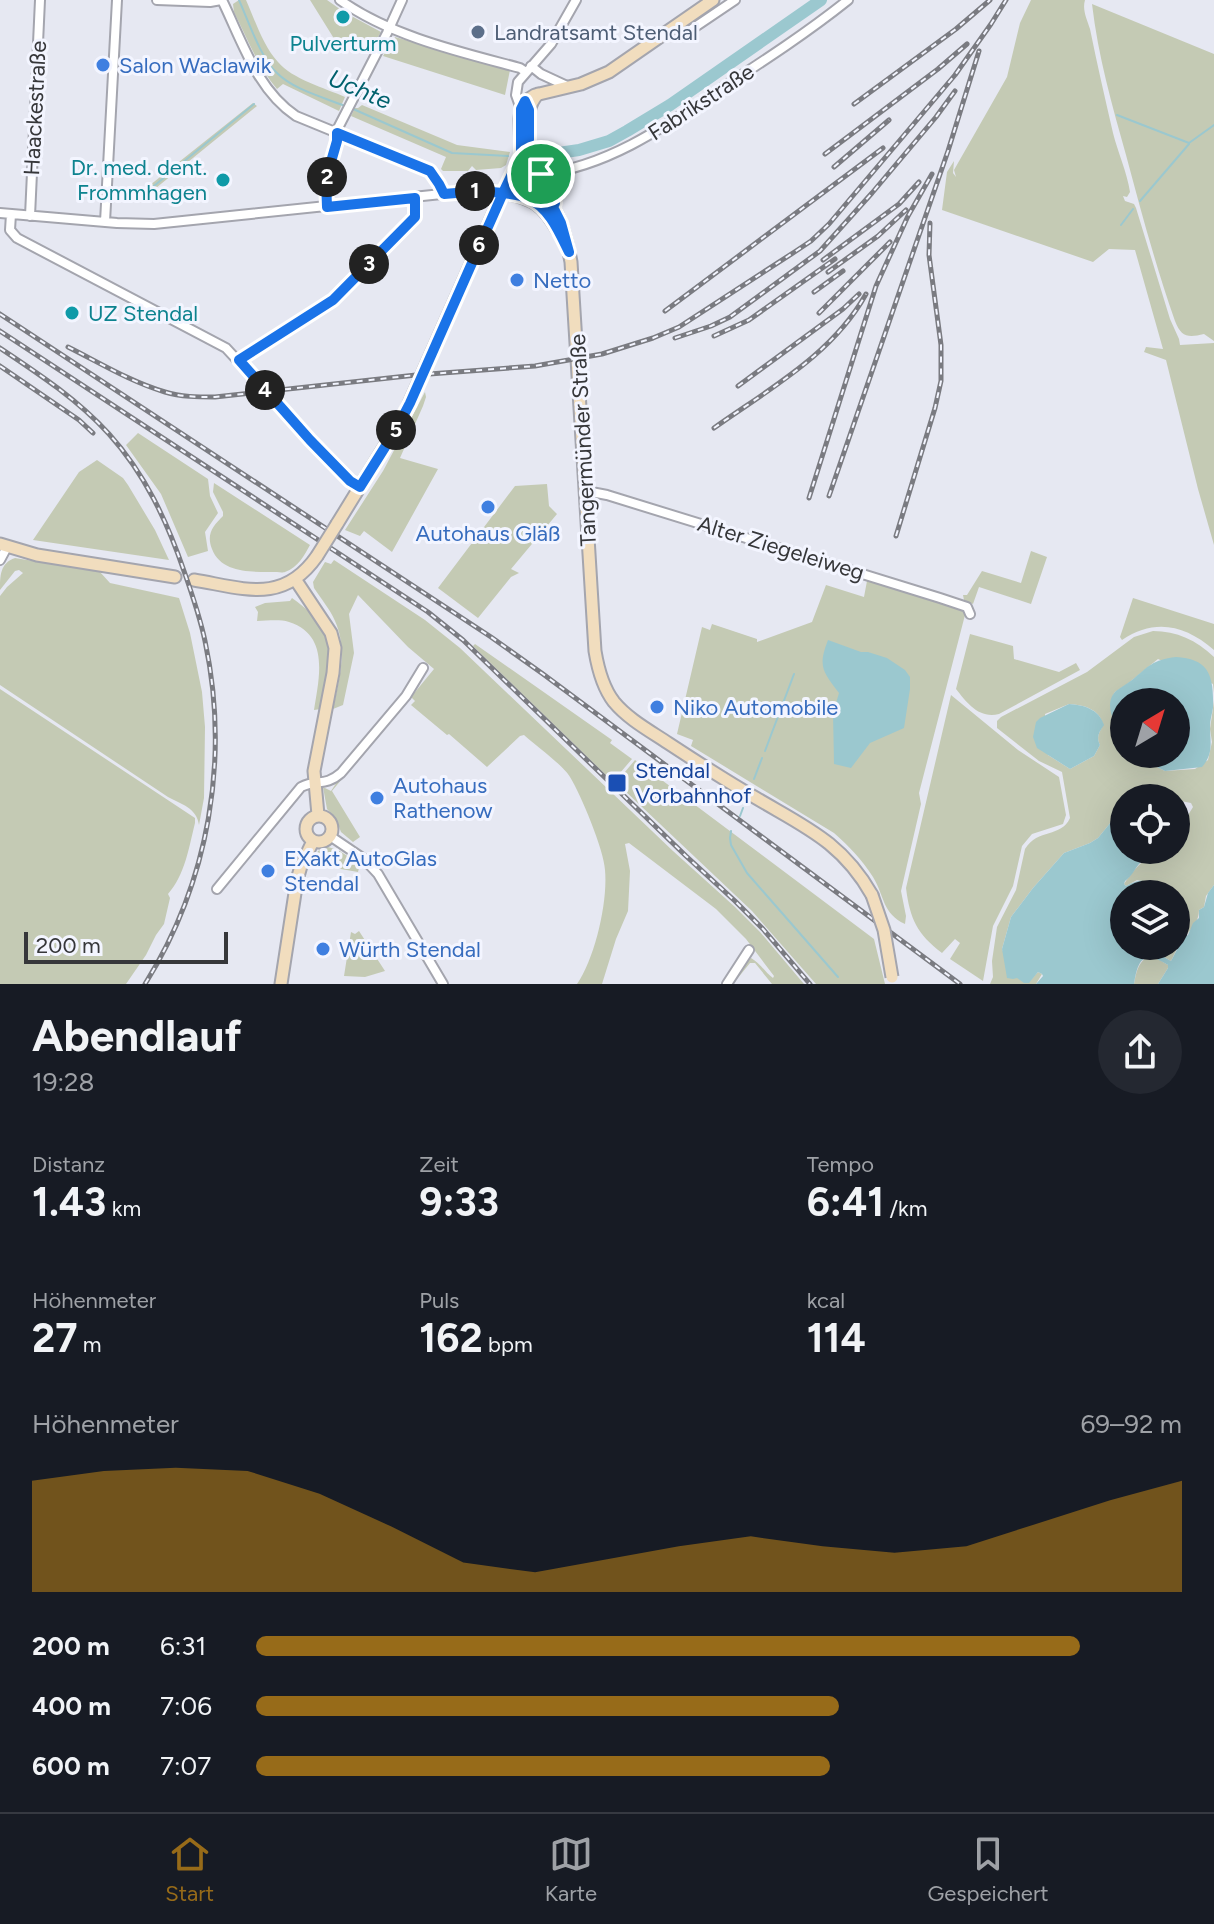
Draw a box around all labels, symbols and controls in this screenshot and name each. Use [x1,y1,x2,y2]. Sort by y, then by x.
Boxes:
marker: Pulverturm [334,8,352,26]
place label: Landratsamt Stendal [494,19,698,46]
marker: Landratsamt Stendal [469,23,487,41]
place label: Pulverturm [289,30,397,57]
street label: Haackestraße [18,40,52,176]
place label: Salon Waclawik [119,52,272,79]
marker: Salon Waclawik [94,56,112,74]
street label: Fabrikstraße [643,58,759,146]
water label: Uchte [324,63,396,115]
pin [507,140,575,208]
icon: arrive [519,152,563,196]
place label: Dr. med. dent. Frommhagen [71,154,207,206]
pin: 2 [307,157,347,197]
text: 2 [321,163,333,190]
marker: Dr. med. dent. Frommhagen [214,171,232,189]
pin: 1 [455,171,495,211]
text: 1 [470,177,480,204]
pin: 6 [459,225,499,265]
text: 6 [473,231,485,258]
pin: 3 [349,244,389,284]
text: 3 [363,250,375,277]
place label: Netto [533,267,591,294]
marker: Netto [508,271,526,289]
place label: UZ Stendal [88,300,198,327]
marker: UZ Stendal [63,304,81,322]
street label: Tangermünder Straße [564,333,602,547]
pin: 4 [245,370,285,410]
text: 4 [258,376,272,403]
pin: 5 [376,410,416,450]
text: 5 [390,416,402,443]
marker: Autohaus Gläß [479,498,497,516]
street label: Alter Ziegeleiweg [694,510,868,586]
place label: Autohaus Gläß [416,520,560,547]
north arrow [1110,688,1190,768]
map controls [1110,688,1190,960]
place label: Niko Automobile [673,694,838,721]
marker: Niko Automobile [648,698,666,716]
place label: Stendal Vorbahnhof [635,757,752,809]
place label: Autohaus Rathenow [393,772,493,824]
marker: Stendal Vorbahnhof [606,772,628,794]
button: locate [1110,784,1190,864]
marker: Autohaus Rathenow [368,789,386,807]
place label: EXakt AutoGlas Stendal [284,845,437,897]
marker: EXakt AutoGlas Stendal [259,862,277,880]
button: layers [1110,880,1190,960]
scale bar [24,928,228,964]
text: 200 m [36,932,101,959]
place label: Würth Stendal [339,936,481,963]
marker: Würth Stendal [314,940,332,958]
text: Abendlauf [32,1009,242,1062]
button: share [1098,1010,1182,1094]
text: 19:28 [32,1066,95,1098]
text: Distanz [32,1151,105,1178]
text: Zeit [419,1151,459,1178]
text: Tempo [807,1151,874,1178]
text: 1.43 [32,1178,106,1226]
text: 9:33 [419,1178,499,1226]
text: 6:41 [807,1178,884,1226]
text: km [106,1195,141,1222]
text: /km [884,1195,928,1222]
text: Höhenmeter [32,1287,156,1314]
text: Puls [419,1287,459,1314]
text: kcal [807,1287,845,1314]
text: 27 [32,1314,77,1362]
text: 162 [419,1314,483,1362]
text: 114 [807,1314,866,1362]
text: m [77,1331,102,1358]
text: bpm [483,1331,533,1358]
text: Höhenmeter [32,1408,179,1440]
text: 69–92 m [1080,1408,1182,1440]
text: 200 m [32,1630,110,1662]
text: 6:31 [160,1630,206,1662]
text: 400 m [32,1690,111,1722]
text: 7:06 [160,1690,212,1722]
text: 600 m [32,1750,110,1782]
text: 7:07 [160,1750,211,1782]
tab: Start [165,1832,214,1907]
tab: Karte [545,1832,597,1907]
tab: Gespeichert [928,1832,1049,1907]

